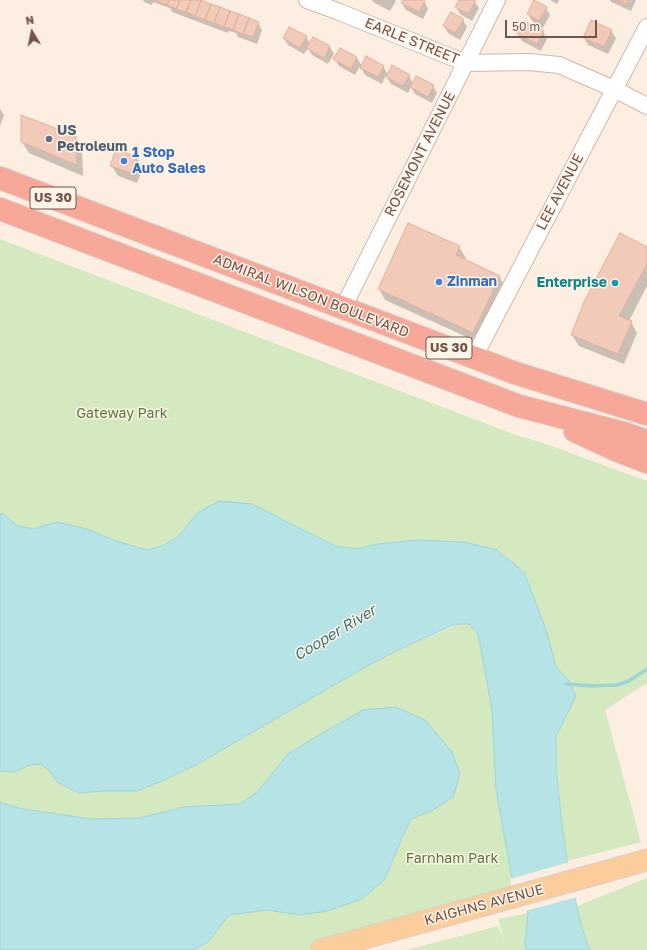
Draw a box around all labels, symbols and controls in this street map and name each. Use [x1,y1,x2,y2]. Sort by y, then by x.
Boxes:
north arrow [12,12,52,52]
scale bar [507,12,599,38]
text: N [25,13,35,27]
street label: EARLE STREET [362,14,462,68]
text: 50 m [512,19,540,34]
street label: ROSEMONT AVENUE [381,89,459,219]
place label: US Petroleum [57,123,127,156]
marker: US Petroleum [44,134,54,144]
place label: 1 Stop Auto Sales [132,145,206,178]
street label: LEE AVENUE [533,151,587,233]
marker: 1 Stop Auto Sales [119,156,129,166]
road number: US 30 [30,187,76,209]
street label: ADMIRAL WILSON BOULEVARD [211,251,411,341]
place label: Zinman [447,274,497,290]
place label: Enterprise [536,275,607,291]
marker: Zinman [434,277,444,287]
marker: Enterprise [610,278,620,288]
road number: US 30 [426,337,472,359]
park label: Gateway Park [76,406,168,422]
water label: Cooper River [291,601,379,665]
park label: Farnham Park [406,851,498,867]
street label: KAIGHNS AVENUE [423,881,545,929]

